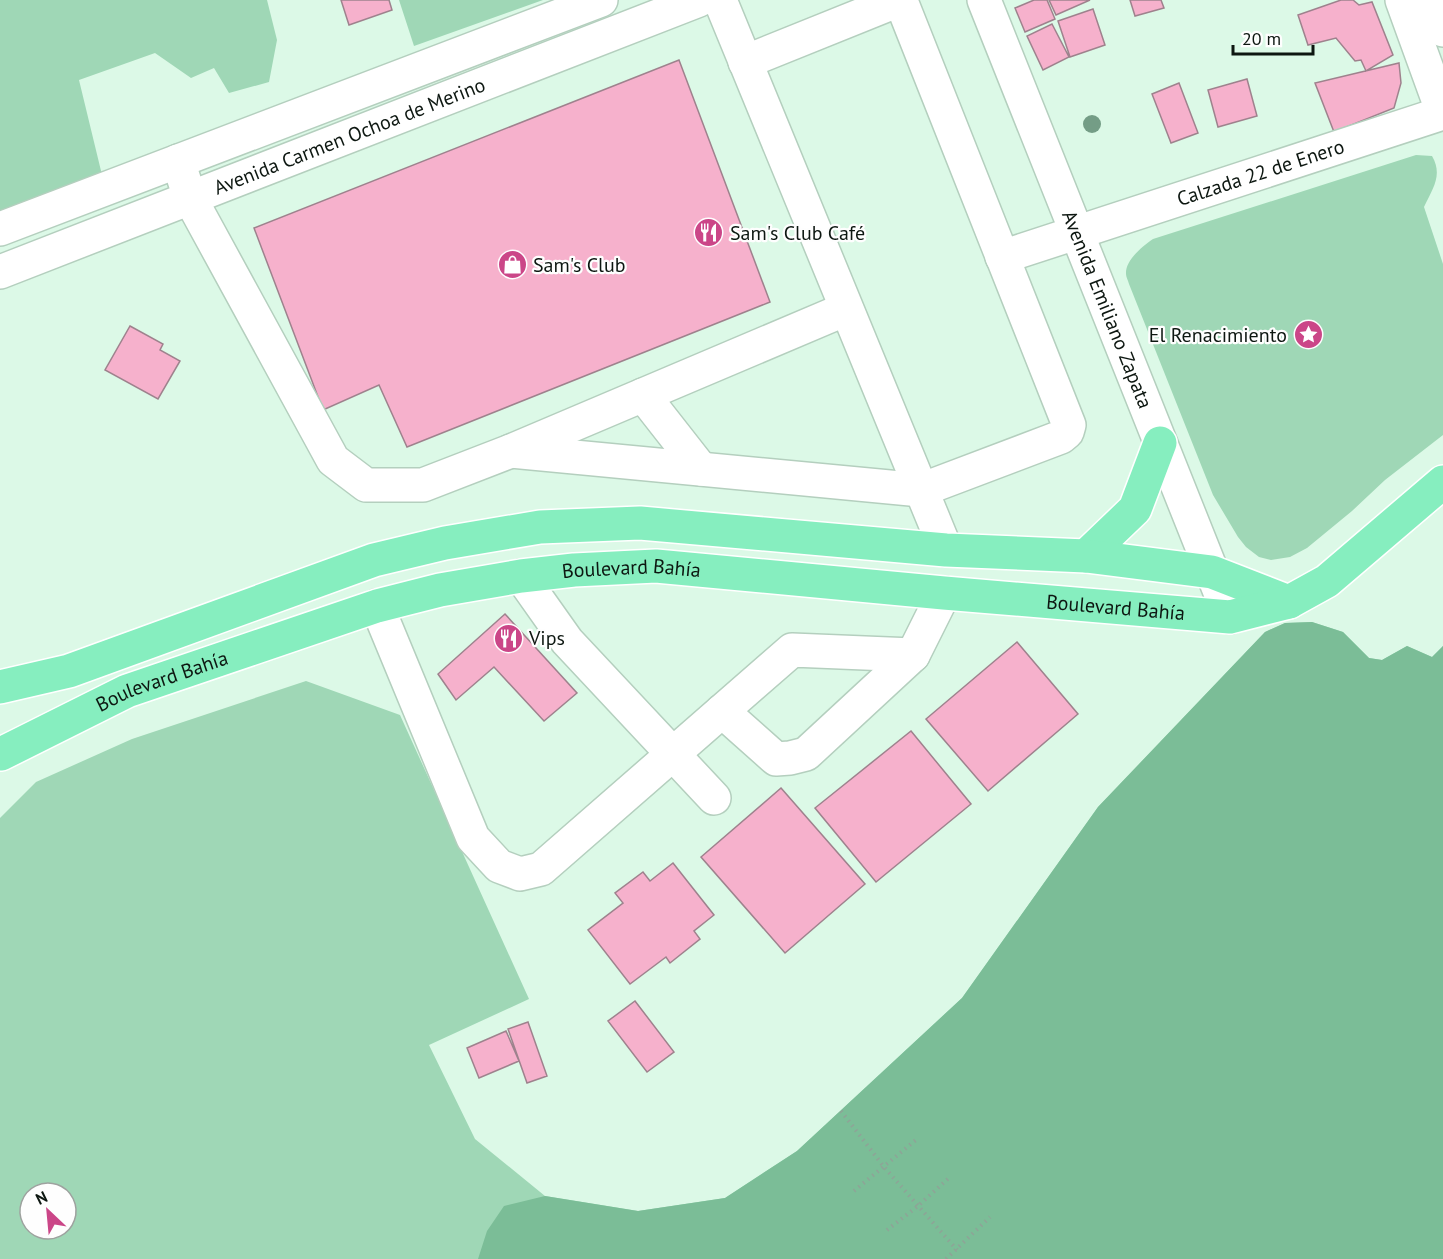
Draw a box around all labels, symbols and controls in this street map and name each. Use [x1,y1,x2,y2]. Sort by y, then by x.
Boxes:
scale bar [1233,18,1312,56]
text: 20 m [1242,27,1281,50]
street label: Avenida Carmen Ochoa de Merino [210,71,489,201]
street label: Calzada 22 de Enero [1174,133,1348,212]
street label: Avenida Emiliano Zapata [1056,207,1158,412]
restaurant icon: Sam's Club Café [693,217,725,249]
place label: Sam's Club Café [730,220,865,246]
shop icon: Sam's Club [496,249,528,281]
place label: Sam's Club [533,252,626,278]
place icon: El Renacimiento [1292,319,1324,351]
place label: El Renacimiento [1149,322,1287,348]
street label: Boulevard Bahía [561,553,702,584]
street label: Boulevard Bahía [1045,589,1186,626]
restaurant icon: Vips [492,622,524,654]
place label: Vips [528,625,565,651]
street label: Boulevard Bahía [91,645,231,718]
north arrow [18,1181,78,1241]
text: N [32,1186,51,1209]

